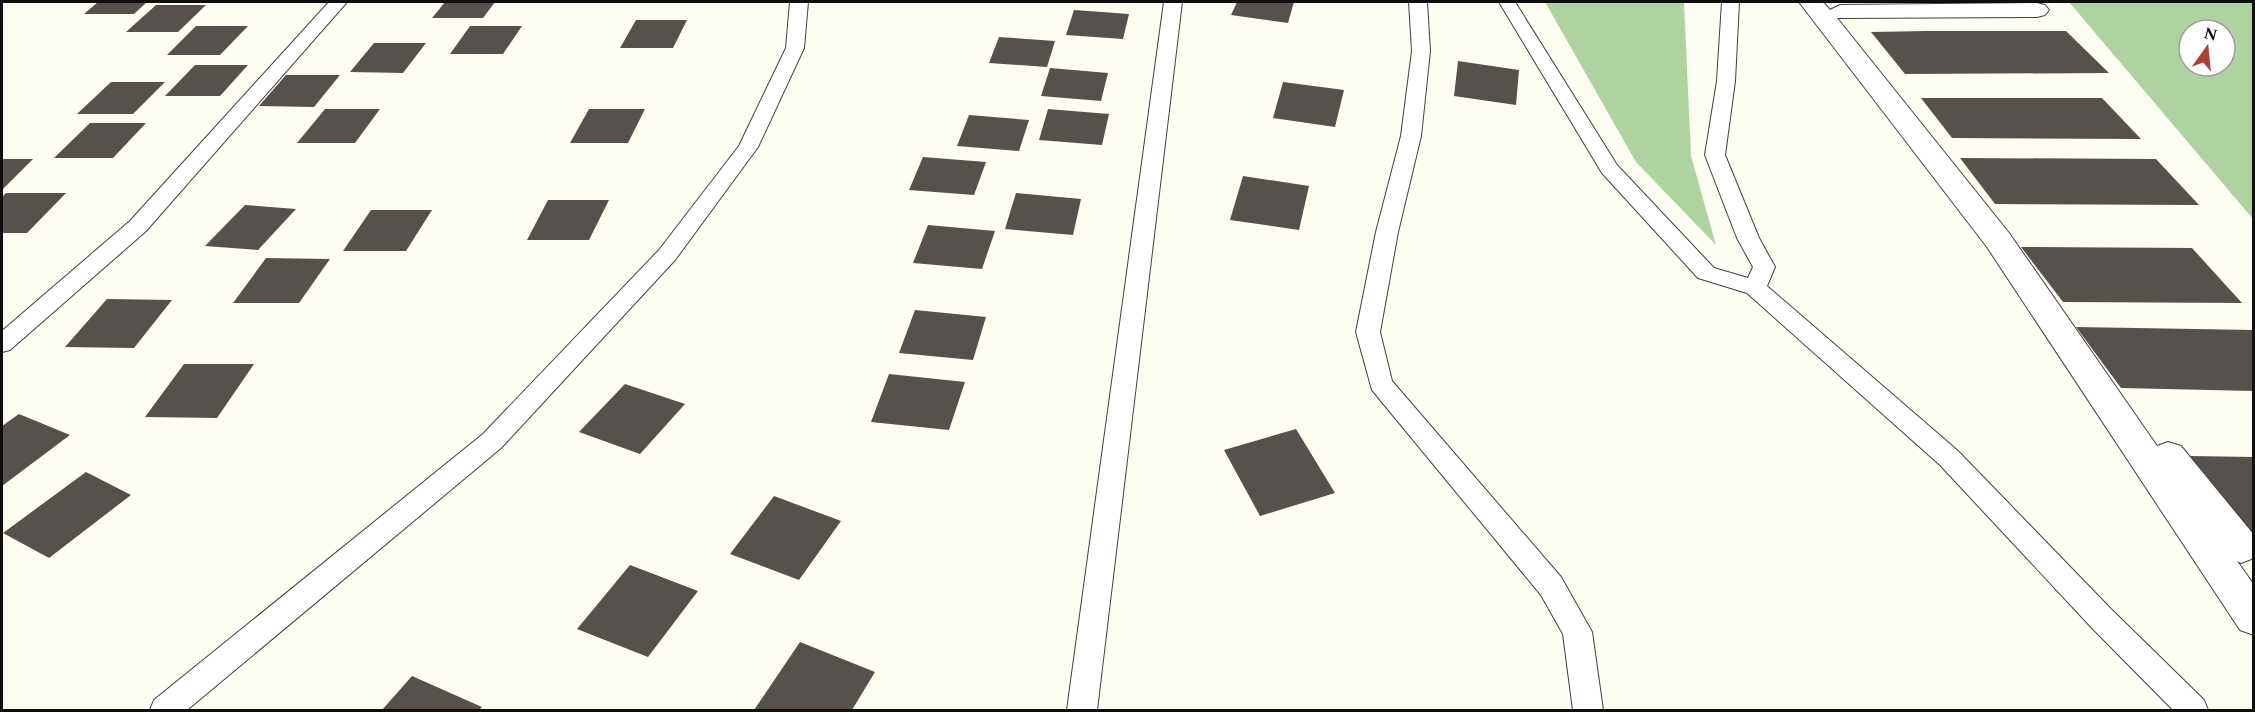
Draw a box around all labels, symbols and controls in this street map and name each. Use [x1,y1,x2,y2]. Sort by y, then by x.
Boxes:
north arrow [2177,18,2237,78]
text: N [2201,21,2220,48]

